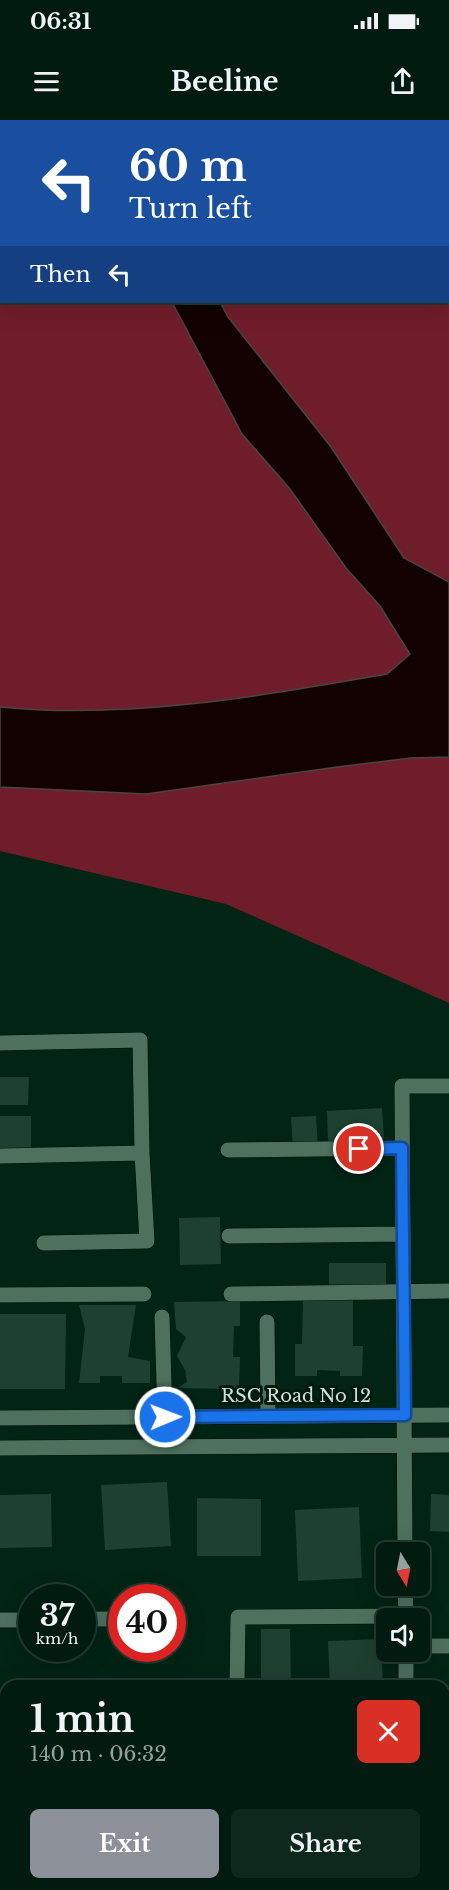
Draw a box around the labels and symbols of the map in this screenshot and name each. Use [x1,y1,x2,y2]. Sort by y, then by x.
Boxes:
pin [333,1123,384,1174]
position arrow [133,1385,197,1449]
street label: RSC Road No 12 [221,1385,371,1407]
north arrow [376,1542,430,1596]
speed limit sign: 40 [108,1584,186,1662]

